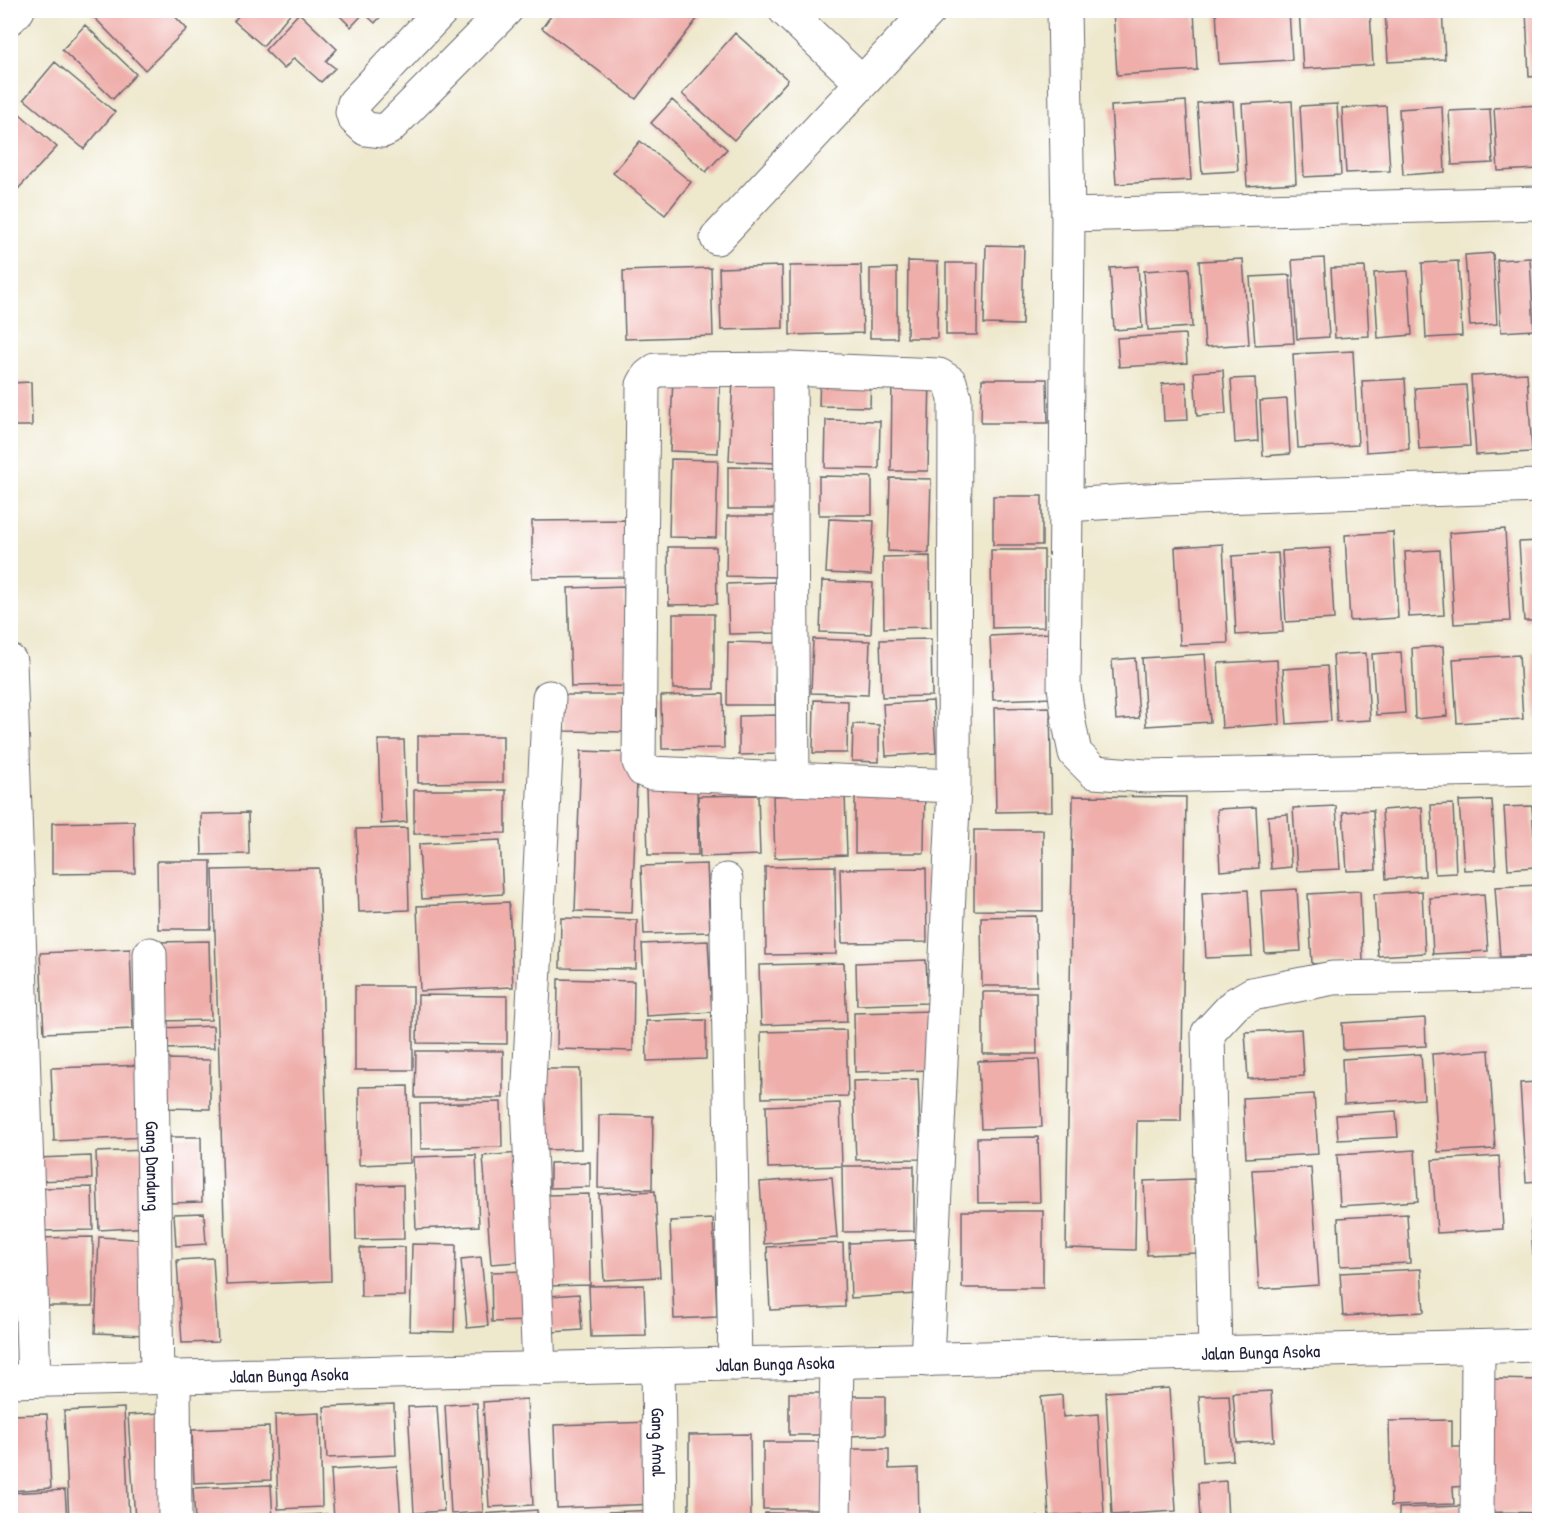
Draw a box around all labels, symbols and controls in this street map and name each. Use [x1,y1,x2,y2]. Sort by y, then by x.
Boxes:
street label: Gang Dandung [140,1121,167,1211]
street label: Jalan Bunga Asoka [1201,1338,1320,1365]
street label: Jalan Bunga Asoka [715,1349,835,1377]
street label: Jalan Bunga Asoka [229,1361,349,1388]
street label: Gang Amal [646,1407,672,1477]

